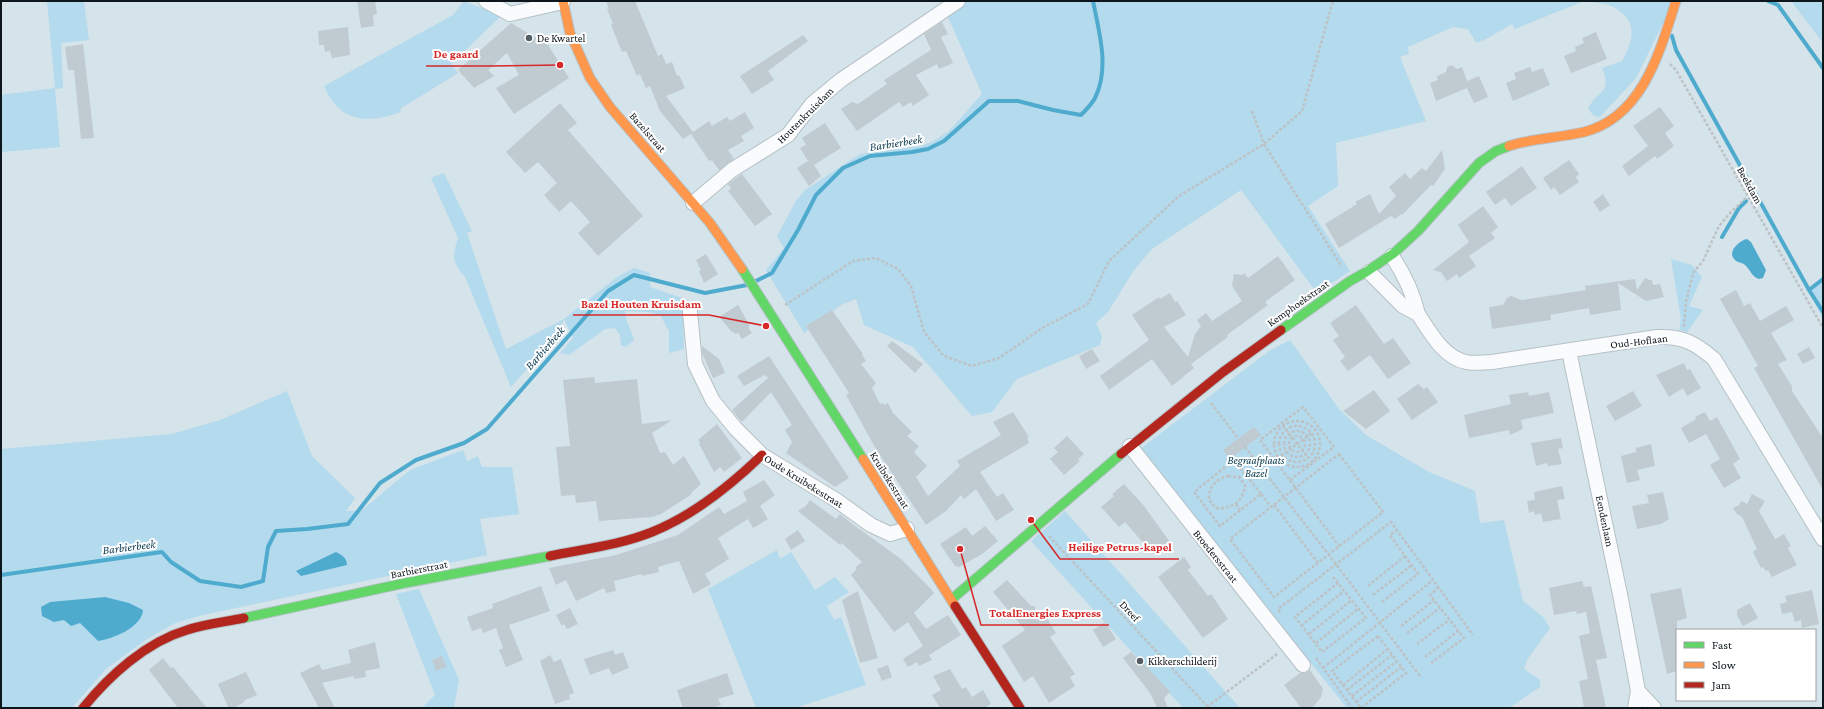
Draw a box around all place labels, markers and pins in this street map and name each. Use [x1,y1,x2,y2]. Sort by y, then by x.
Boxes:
place label: De Kwartel [537,32,586,44]
marker: De Kwartel [524,33,534,43]
callout: De gaard [426,42,487,66]
callout: Bazel Houten Kruisdam [573,291,709,315]
callout: Heilige Petrus-kapel [1060,535,1179,559]
callout: TotalEnergies Express [981,601,1109,625]
place label: Kikkerschilderij [1148,655,1217,668]
marker: Kikkerschilderij [1135,656,1145,666]

